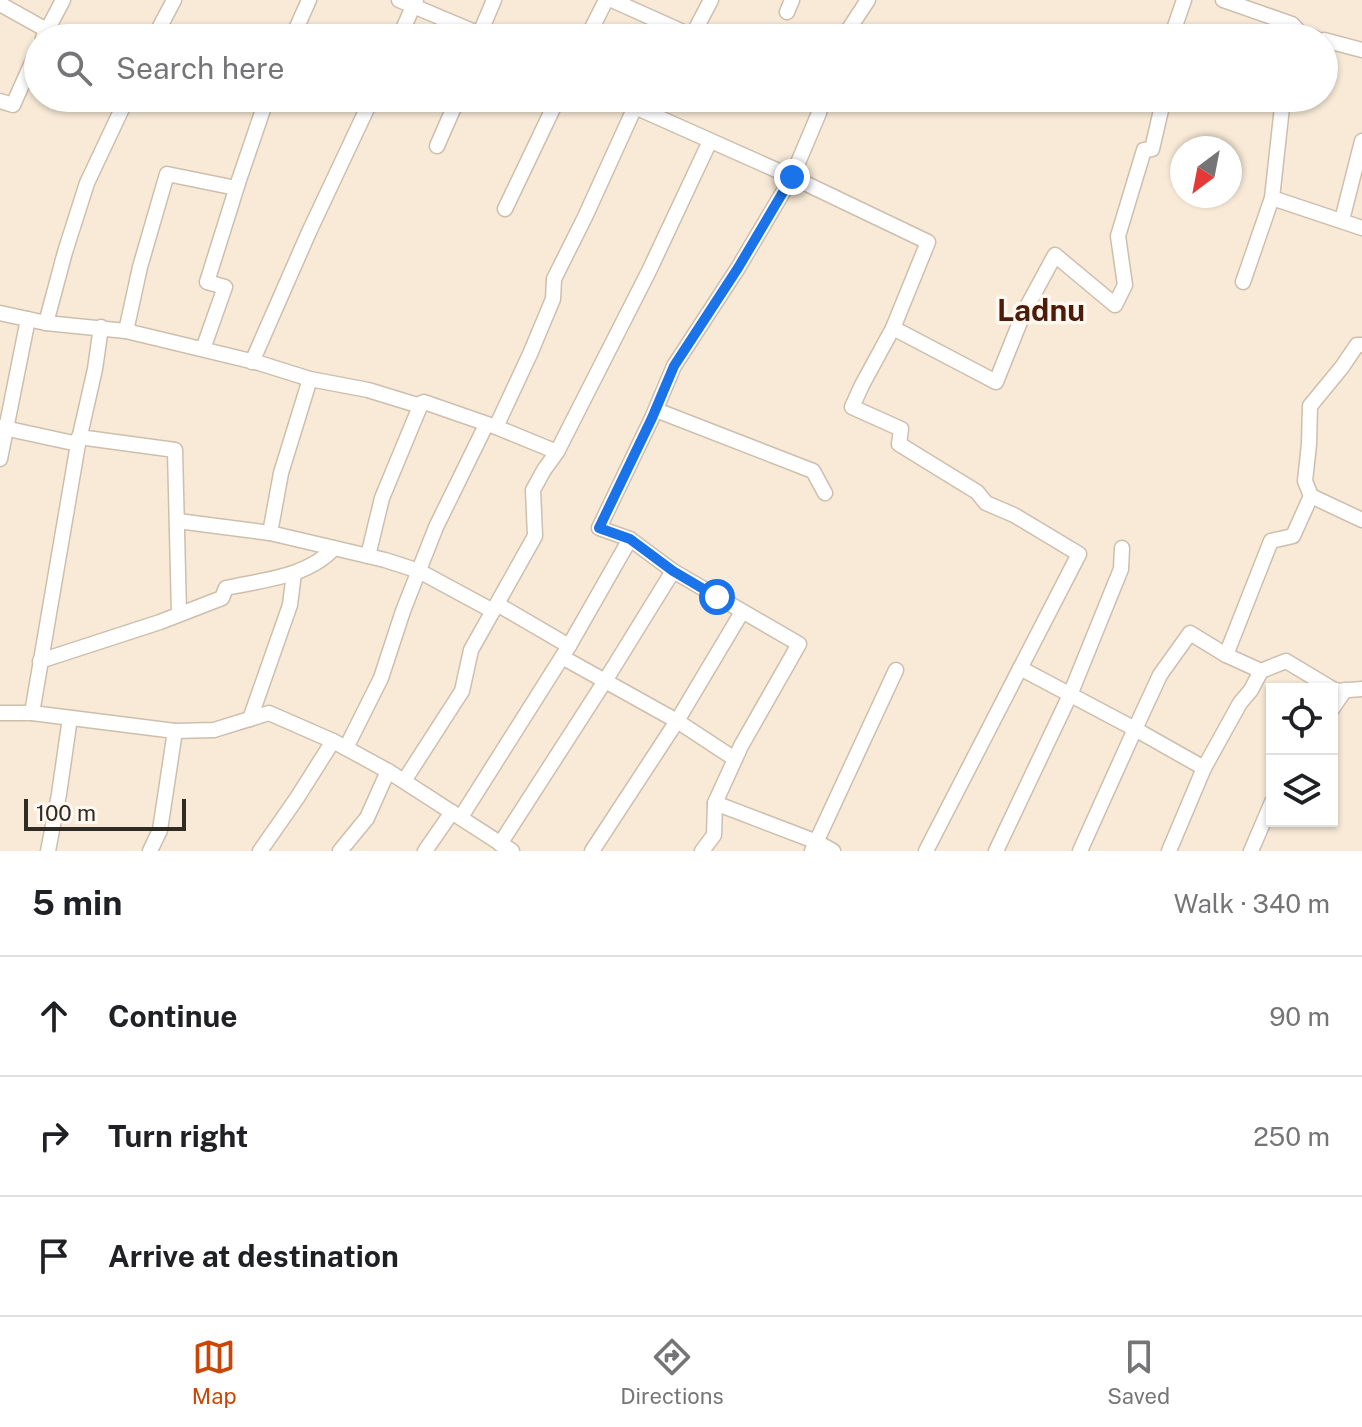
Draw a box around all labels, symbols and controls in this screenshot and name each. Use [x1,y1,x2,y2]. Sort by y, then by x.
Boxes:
search box [24,24,1338,112]
icon: search [52,46,96,90]
text: Search here [116,50,284,86]
north arrow [1170,136,1242,208]
route end [774,159,810,195]
district label: Ladnu [997,292,1085,328]
route start [699,579,735,615]
map controls [1266,683,1338,827]
button: locate [1266,683,1338,755]
button: layers [1266,755,1338,827]
scale bar [24,795,186,831]
text: 100 m [36,800,96,826]
text: 5 min [32,883,122,923]
text: Walk · 340 m [1174,888,1330,919]
icon: ahead [32,994,76,1038]
text: Continue [108,998,238,1034]
text: 90 m [1269,1001,1330,1032]
icon: right [32,1114,76,1158]
text: Turn right [108,1118,248,1154]
text: 250 m [1253,1121,1330,1152]
icon: arrive [32,1234,76,1278]
text: Arrive at destination [108,1238,399,1274]
tab: Map [192,1335,237,1409]
tab: Directions [620,1335,724,1409]
tab: Saved [1107,1335,1170,1409]

